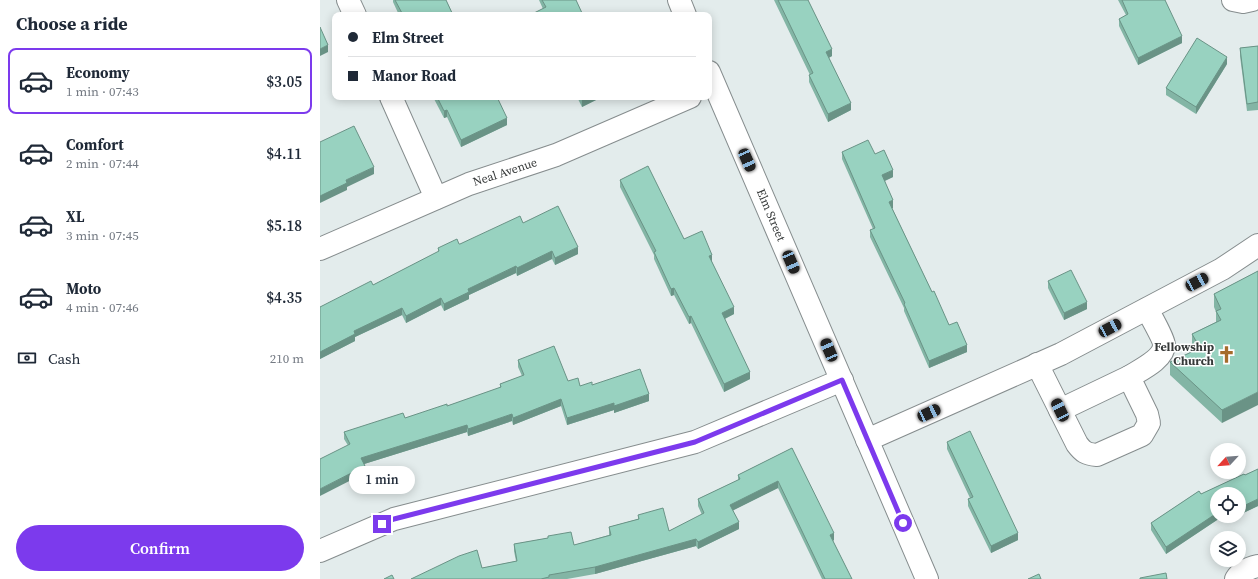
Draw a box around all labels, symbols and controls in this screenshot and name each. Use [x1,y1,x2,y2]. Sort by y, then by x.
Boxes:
text: Choose a ride [16,11,128,36]
text: Elm Street [372,27,444,48]
text: Economy [66,62,130,83]
icon: car [18,63,54,99]
text: Manor Road [372,65,456,86]
text: $3.05 [266,71,302,92]
text: 1 min · 07:43 [66,83,139,100]
text: Comfort [66,134,124,155]
icon: car [18,135,54,171]
text: $4.11 [266,143,302,164]
car [737,147,757,173]
street label: Neal Avenue [471,154,539,190]
text: 2 min · 07:44 [66,155,139,172]
street label: Elm Street [753,186,789,244]
text: XL [66,206,85,227]
icon: car [18,207,54,243]
text: $5.18 [266,215,302,236]
text: 3 min · 07:45 [66,227,139,244]
car [781,249,801,275]
car [1184,271,1210,293]
text: Moto [66,278,101,299]
icon: car [18,279,54,315]
text: $4.35 [266,287,302,308]
text: 4 min · 07:46 [66,299,139,316]
car [1097,317,1123,339]
car [819,337,839,363]
place label: Fellowship Church [1154,339,1215,369]
church icon: Fellowship Church [1217,344,1237,364]
icon: cash [16,347,38,369]
text: Cash [48,348,80,369]
text: 210 m [270,350,304,367]
car [1049,397,1071,423]
car [916,402,942,424]
north arrow [1210,443,1246,479]
map controls [1210,443,1246,567]
callout: 1 min [349,466,415,494]
text: 1 min [365,471,399,488]
button: locate [1210,487,1246,523]
route start [894,514,912,532]
route end [373,515,391,533]
button: Confirm [16,525,304,571]
button: layers [1210,531,1246,567]

